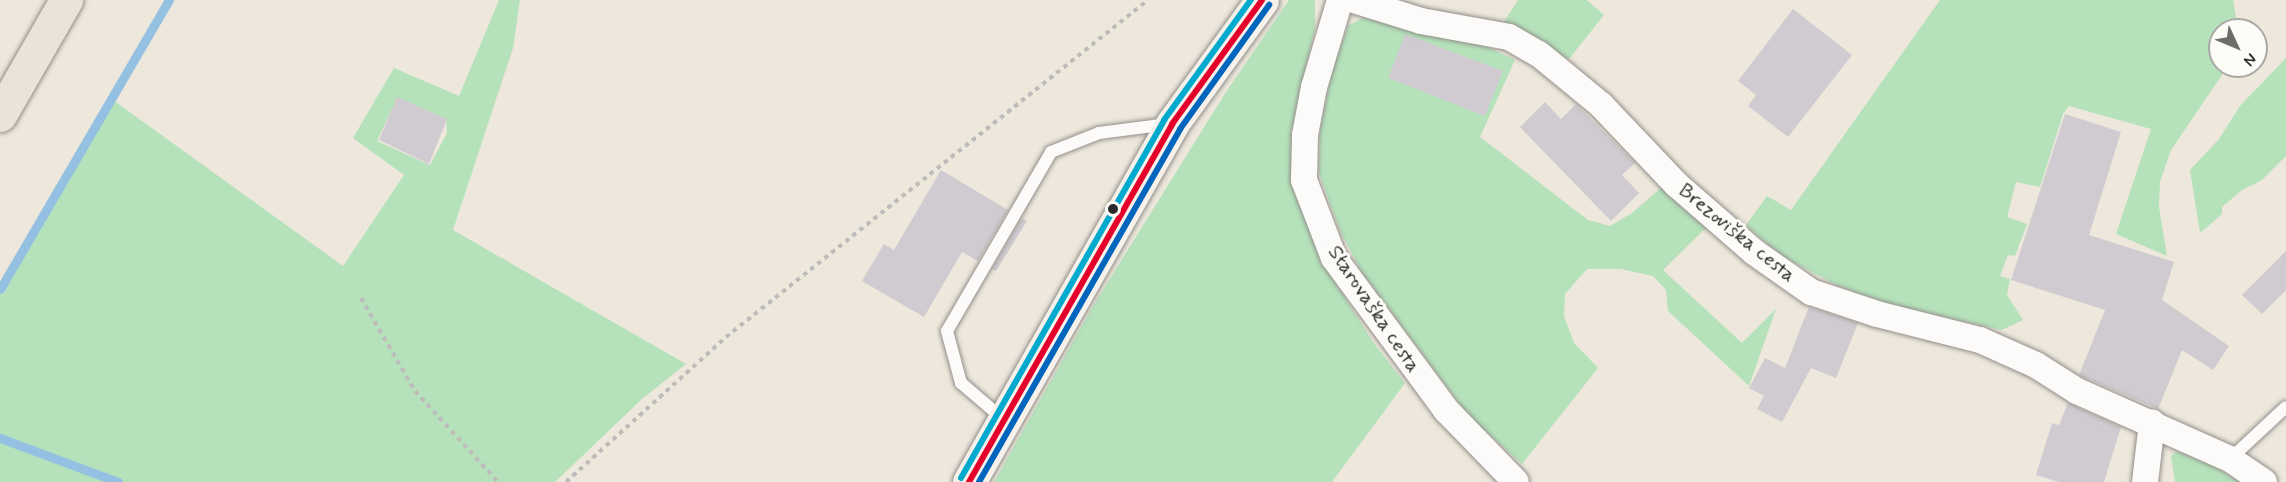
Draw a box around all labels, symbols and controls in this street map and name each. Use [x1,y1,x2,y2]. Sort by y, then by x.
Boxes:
north arrow [2208,18,2268,78]
text: N [2239,48,2261,71]
street label: Brezoviška cesta [1673,178,1801,288]
unlabelled marker [1107,203,1119,215]
street label: Starovaška cesta [1322,241,1426,377]

